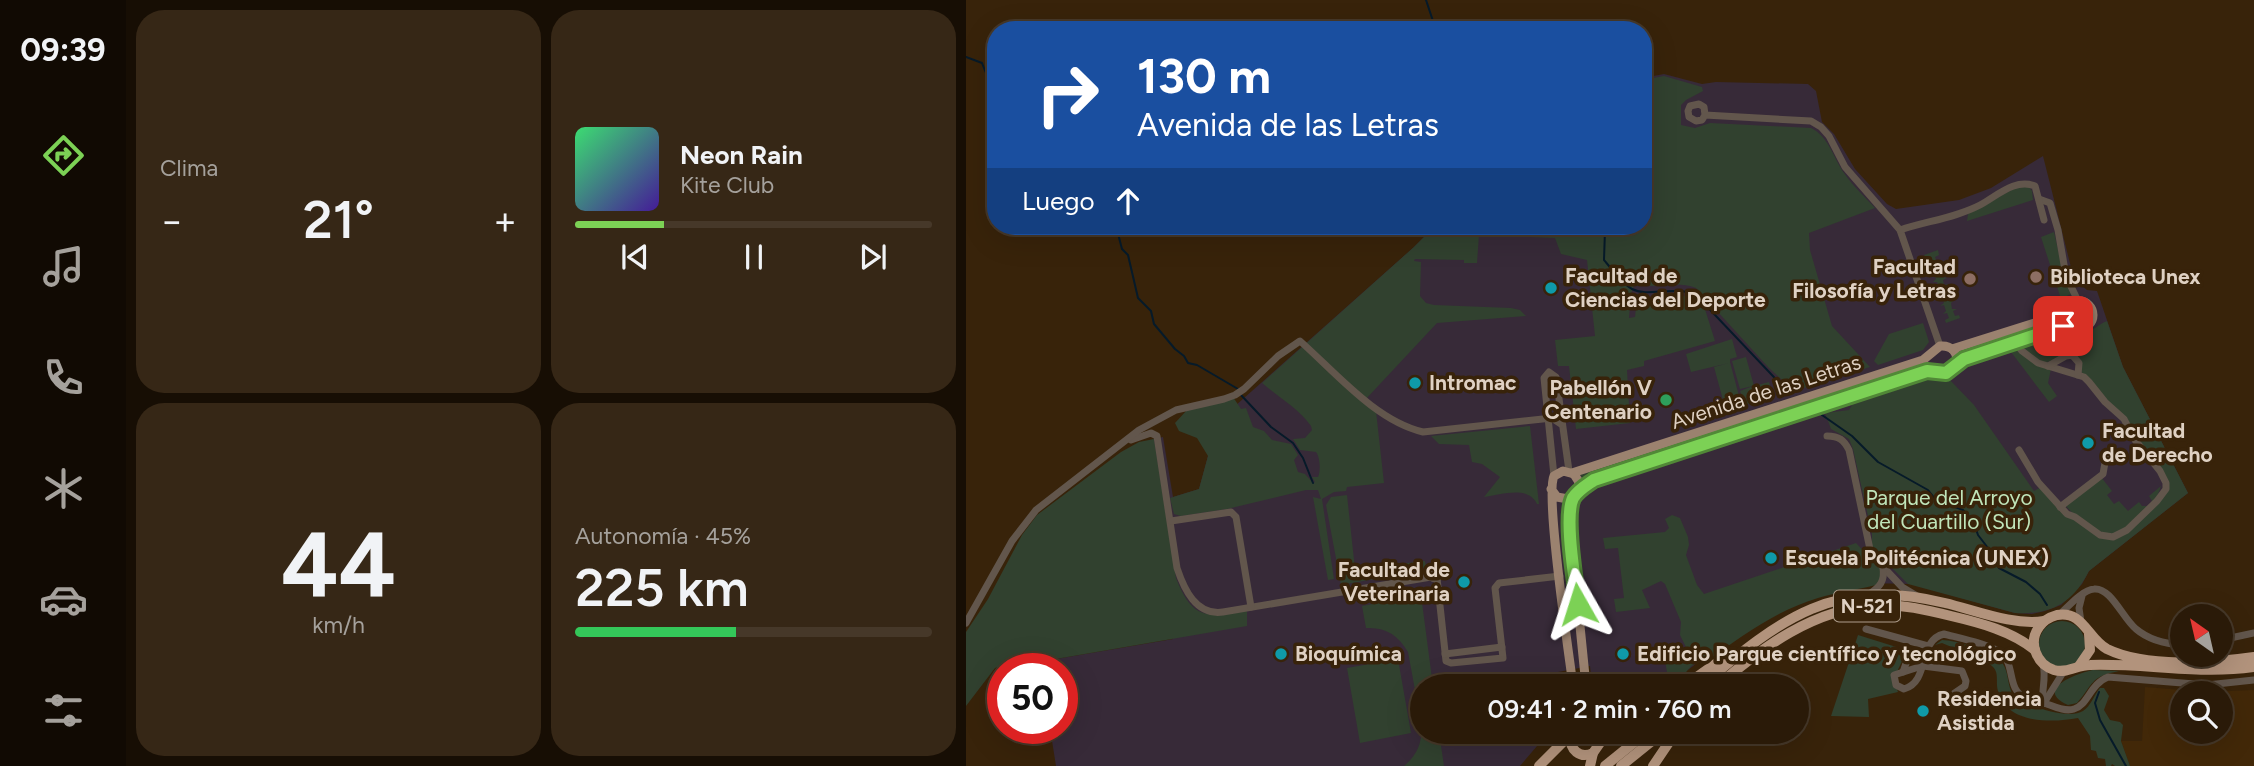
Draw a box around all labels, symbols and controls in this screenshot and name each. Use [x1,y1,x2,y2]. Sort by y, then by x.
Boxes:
text: 09:39 [20,31,106,69]
text: 130 m [1137,46,1271,105]
icon: right [1022,49,1113,140]
text: Avenida de las Letras [1137,106,1439,144]
icon: directions [39,131,88,180]
text: Neon Rain [680,139,803,171]
text: Clima [160,154,218,182]
text: Kite Club [680,171,774,199]
icon: ahead [1109,182,1147,220]
text: Luego [1022,185,1095,217]
text: 21° [303,189,374,251]
text: − [160,198,184,244]
text: + [493,198,517,244]
icon: previous [616,238,654,276]
icon: pause [735,238,773,276]
icon: next [854,238,892,276]
icon: music [39,242,88,291]
place label: Facultad Filosofía y Letras [1792,254,1956,303]
place label: Facultad de Ciencias del Deporte [1565,263,1766,312]
place label: Biblioteca Unex [2050,264,2201,289]
marker: Biblioteca Unex [2028,269,2044,285]
marker: Facultad Filosofía y Letras [1962,271,1978,287]
marker: Facultad de Ciencias del Deporte [1543,280,1559,296]
pin [2033,296,2093,356]
icon: arrive [2044,307,2082,345]
street label: Avenida de las Letras [1668,349,1864,434]
icon: phone [39,353,88,402]
place label: Intromac [1429,370,1517,395]
marker: Intromac [1407,375,1423,391]
place label: Pabellón V Centenario [1545,375,1652,424]
marker: Pabellón V Centenario [1658,392,1674,408]
place label: Facultad de Derecho [2102,418,2213,467]
marker: Facultad de Derecho [2080,435,2096,451]
icon: climate [39,464,88,513]
park label: Parque del Arroyo del Cuartillo (Sur) [1865,485,2033,534]
text: 44 [281,511,396,620]
text: Autonomía · 45% [575,522,751,550]
place label: Escuela Politécnica (UNEX) [1785,545,2049,570]
marker: Escuela Politécnica (UNEX) [1763,550,1779,566]
text: 225 km [575,557,749,619]
place label: Facultad de Veterinaria [1338,557,1450,606]
position arrow [1541,567,1615,641]
marker: Facultad de Veterinaria [1456,574,1472,590]
icon: car [39,575,88,624]
road number: N-521 [1834,590,1900,622]
north arrow [2170,604,2233,667]
map controls [2170,604,2233,744]
text: km/h [312,611,365,639]
place label: Bioquímica [1295,641,1402,666]
place label: Edificio Parque científico y tecnológico [1637,641,2017,666]
marker: Bioquímica [1273,646,1289,662]
marker: Edificio Parque científico y tecnológico [1615,646,1631,662]
speed limit sign: 50 [987,653,1078,744]
button: search [2170,681,2233,744]
icon: filters [39,686,88,735]
place label: Residencia Asistida [1937,686,2042,735]
text: 09:41 · 2 min · 760 m [1487,693,1732,725]
marker: Residencia Asistida [1915,703,1931,719]

